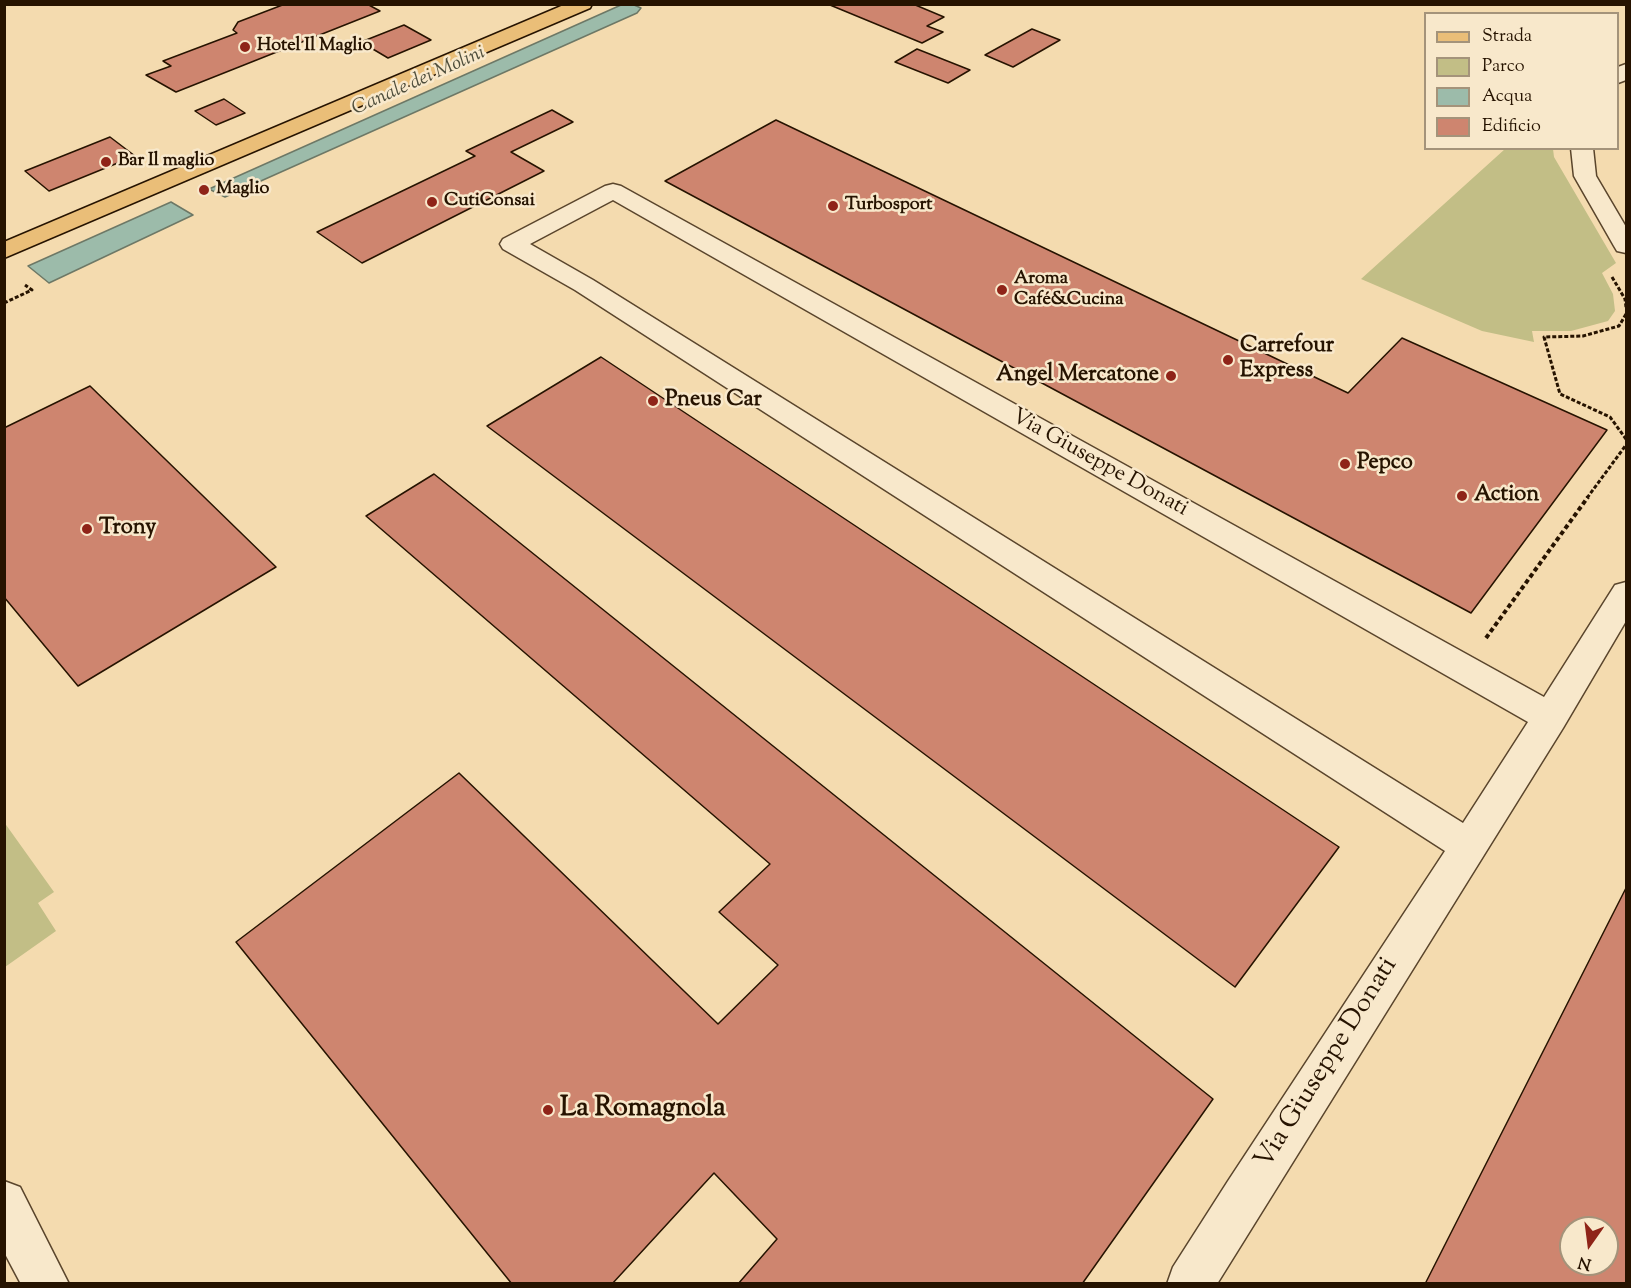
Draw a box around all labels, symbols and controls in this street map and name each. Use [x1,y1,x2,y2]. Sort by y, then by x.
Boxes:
legend [1424,12,1619,150]
text: Strada [1482,24,1532,50]
place label: Hotel Il Maglio [257,36,372,58]
marker: Hotel Il Maglio [238,40,252,54]
water label: Canale dei Molini [349,42,489,122]
text: Parco [1482,54,1525,80]
text: Acqua [1482,84,1532,110]
text: Edificio [1482,114,1541,140]
place label: Bar Il maglio [118,151,214,173]
marker: Bar Il maglio [99,155,113,169]
place label: Maglio [216,179,269,201]
marker: Maglio [197,183,211,197]
place label: CutiConsai [444,191,535,213]
marker: CutiConsai [425,195,439,209]
place label: Turbosport [845,195,933,217]
marker: Turbosport [826,199,840,213]
place label: Aroma Café&Cucina [1014,269,1124,312]
marker: Aroma Café&Cucina [995,283,1009,297]
place label: Carrefour Express [1240,334,1334,386]
marker: Carrefour Express [1221,353,1235,367]
place label: Angel Mercatone [996,363,1159,389]
marker: Angel Mercatone [1164,369,1178,383]
place label: Pneus Car [665,388,762,414]
marker: Pneus Car [646,394,660,408]
street label: Via Giuseppe Donati [1006,404,1192,524]
place label: Pepco [1357,451,1413,477]
marker: Pepco [1338,457,1352,471]
place label: Action [1474,483,1539,509]
marker: Action [1455,489,1469,503]
place label: Trony [99,516,156,542]
marker: Trony [80,522,94,536]
street label: Via Giuseppe Donati [1250,952,1406,1176]
place label: La Romagnola [560,1094,726,1126]
marker: La Romagnola [541,1103,555,1117]
north arrow [1559,1216,1619,1276]
text: N [1576,1249,1594,1275]

